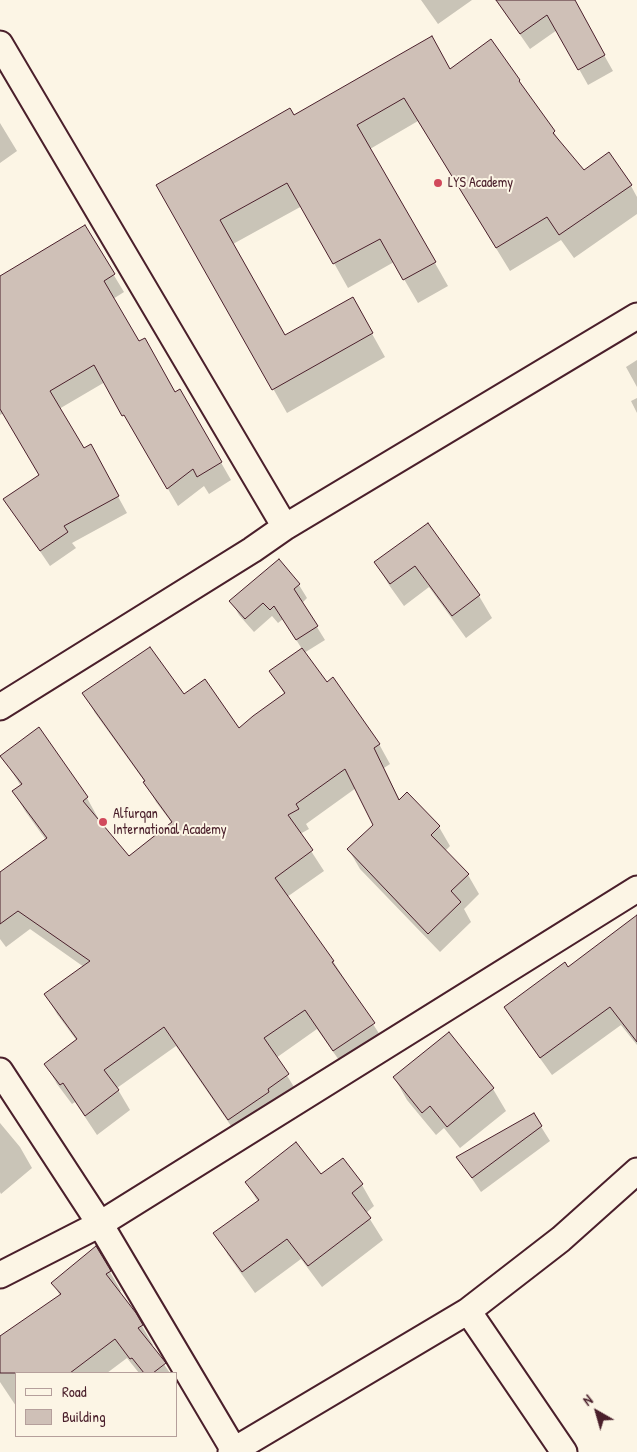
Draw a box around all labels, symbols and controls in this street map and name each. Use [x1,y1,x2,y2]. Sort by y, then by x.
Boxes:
place label: LYS Academy [448,175,513,191]
marker: LYS Academy [432,177,444,189]
place label: Alfurqan International Academy [113,806,227,839]
marker: Alfurqan International Academy [97,816,109,828]
legend [15,1372,178,1437]
text: Road [62,1381,87,1402]
north arrow [572,1387,622,1437]
text: N [579,1390,596,1410]
text: Building [62,1406,106,1427]

